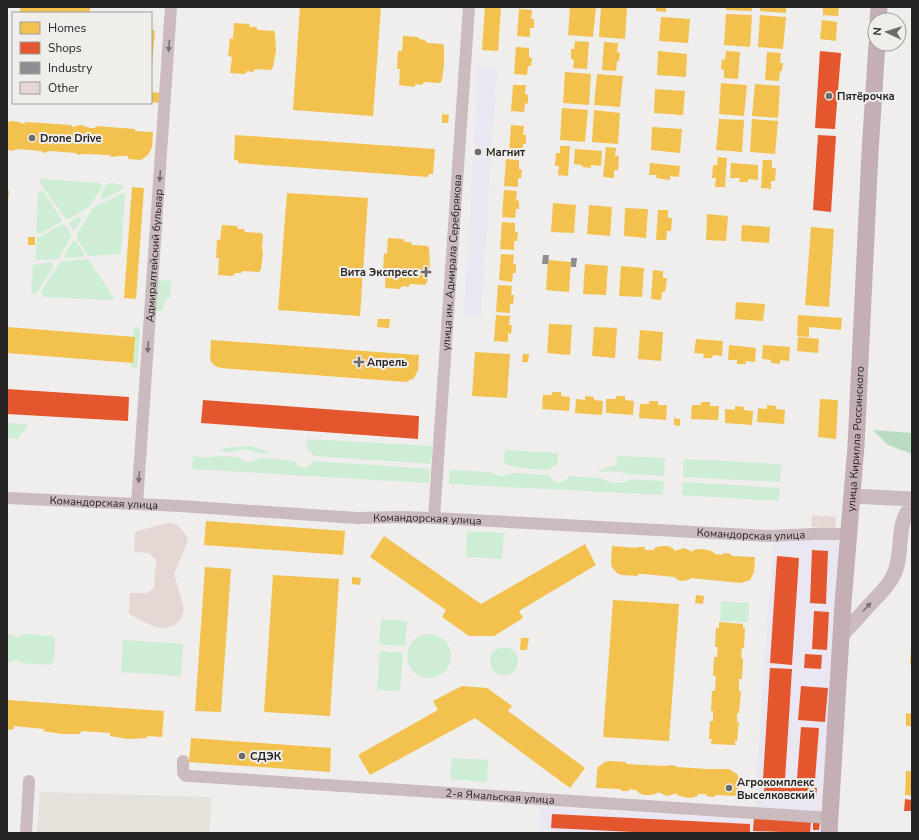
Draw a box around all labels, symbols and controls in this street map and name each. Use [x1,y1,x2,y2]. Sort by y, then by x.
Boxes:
legend [12,12,152,104]
north arrow [867,12,907,52]
text: Homes [48,20,86,36]
text: N [870,27,885,36]
text: Shops [48,40,82,56]
one-way arrow [165,40,172,52]
text: Industry [48,60,93,76]
text: Other [48,80,80,96]
place label: Пятёрочка [837,89,895,104]
marker: Пятёрочка [824,91,834,101]
place label: Drone Drive [40,131,101,146]
marker: Drone Drive [27,133,37,143]
place label: Магнит [486,145,526,160]
marker: Магнит [473,147,483,157]
one-way arrow [156,170,163,182]
street label: улица им. Адмирала Серебрякова [438,174,466,351]
street label: Адмиралтейский бульвар [142,189,167,323]
place label: Вита Экспресс [340,265,419,280]
marker: Вита Экспресс [421,267,431,277]
one-way arrow [144,341,151,353]
place label: Апрель [367,355,407,370]
marker: Апрель [354,357,364,367]
street label: улица Кирилла Россинского [844,366,868,512]
one-way arrow [135,471,142,483]
street label: Командорская улица [49,493,159,513]
street label: Командорская улица [373,510,482,529]
street label: Командорская улица [696,525,806,544]
one-way arrow [863,602,872,613]
place label: СДЭК [250,749,282,764]
marker: СДЭК [237,751,247,761]
place label: Агрокомплекс Выселковский [737,775,815,803]
marker: Агрокомплекс Выселковский [724,783,734,793]
street label: 2-я Ямальская улица [445,786,555,808]

